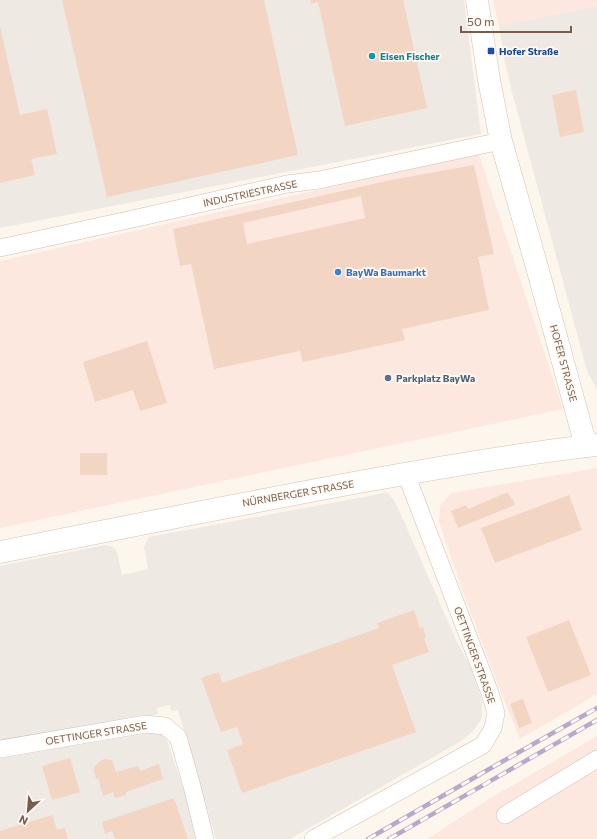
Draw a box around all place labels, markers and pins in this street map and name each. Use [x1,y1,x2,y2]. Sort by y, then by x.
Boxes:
place label: Hofer Straße [499,45,558,57]
marker: Hofer Straße [486,46,496,56]
place label: Eisen Fischer [380,50,440,62]
marker: Eisen Fischer [367,51,377,61]
place label: BayWa Baumarkt [346,266,426,278]
marker: BayWa Baumarkt [333,267,343,277]
place label: Parkplatz BayWa [396,372,475,384]
marker: Parkplatz BayWa [383,373,393,383]

